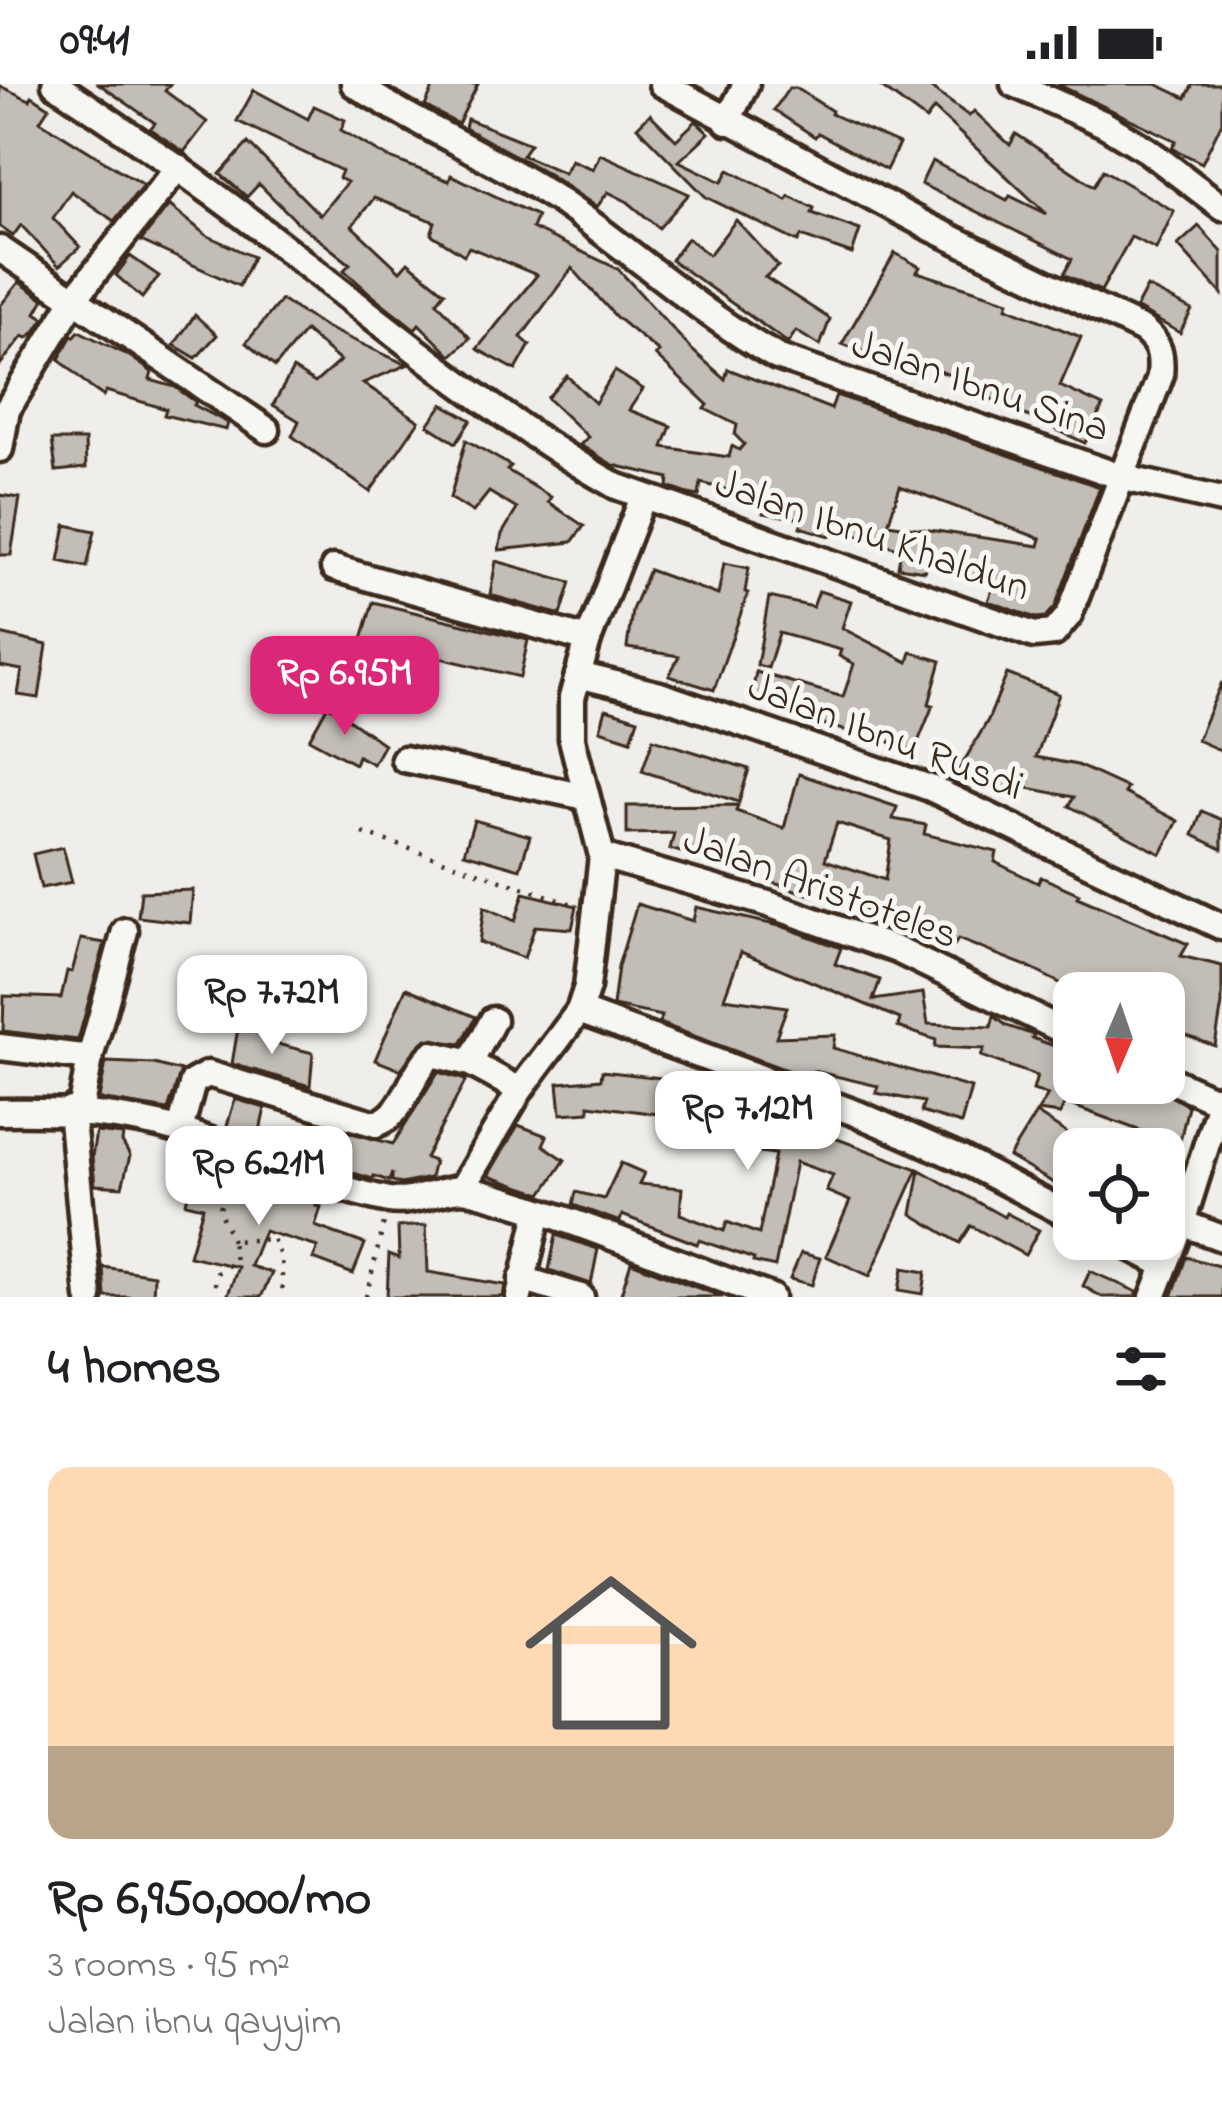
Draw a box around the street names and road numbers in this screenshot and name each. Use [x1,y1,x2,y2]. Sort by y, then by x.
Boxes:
street label: Jalan Ibnu Sina [843,315,1117,461]
street label: Jalan Ibnu Khaldun [706,455,1038,619]
street label: Jalan Ibnu Rusdi [738,657,1032,819]
street label: Jalan Aristoteles [674,811,966,967]

